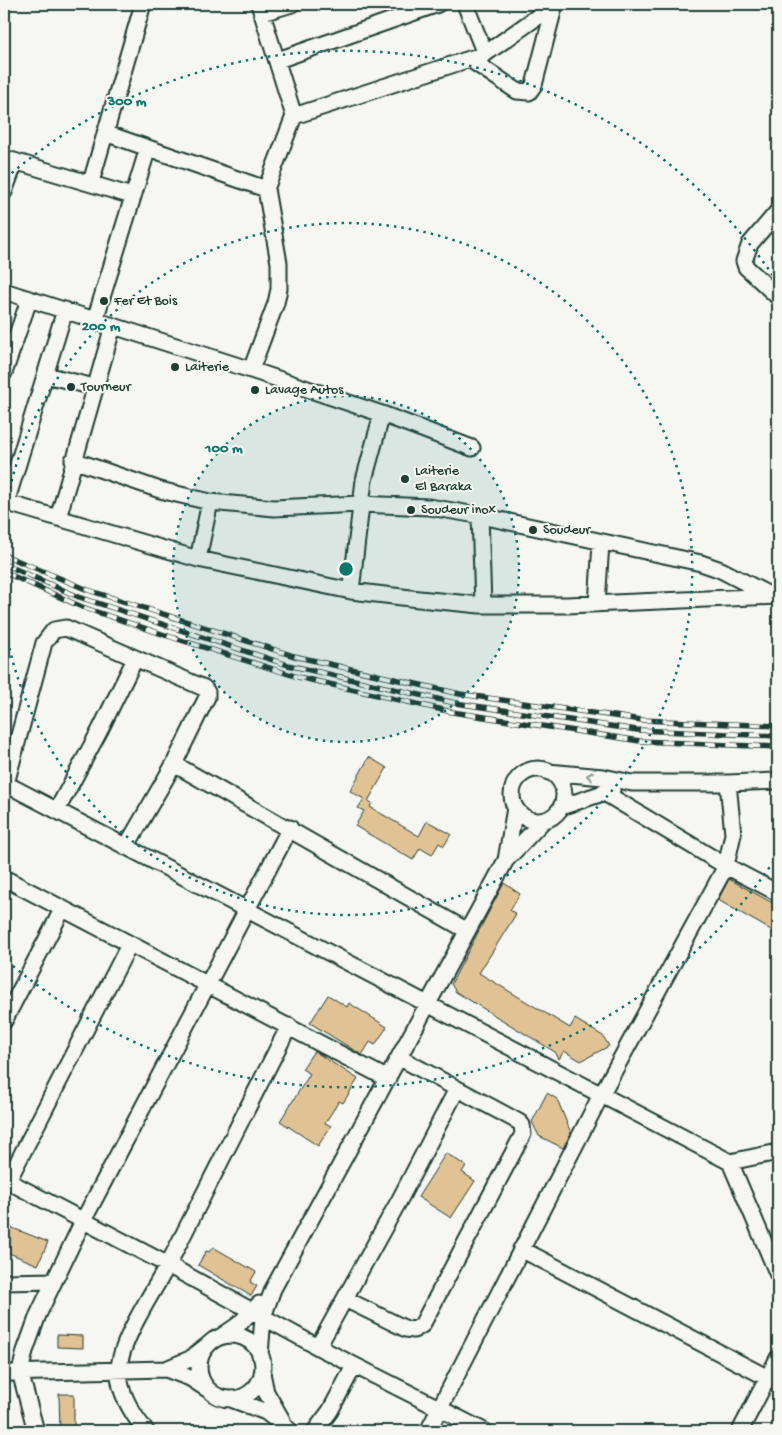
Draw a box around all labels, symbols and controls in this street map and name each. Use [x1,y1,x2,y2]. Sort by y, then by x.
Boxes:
text: 300 m [106,93,147,111]
place label: Fer Et Bois [113,293,178,310]
marker: Fer Et Bois [98,295,110,307]
text: 200 m [82,318,121,336]
place label: Laiterie [185,359,230,376]
marker: Laiterie [169,361,181,373]
place label: Tourneur [80,379,132,396]
marker: Tourneur [65,381,77,393]
place label: Lavage Autos [265,382,344,399]
marker: Lavage Autos [249,384,261,396]
text: 100 m [204,440,243,458]
place label: Laiterie El Baraka [415,463,473,496]
marker: Laiterie El Baraka [399,473,411,485]
place label: Soudeur inox [421,502,497,519]
marker: Soudeur inox [405,504,417,516]
place label: Soudeur [543,522,591,539]
marker: Soudeur [527,524,539,536]
centre of rings [337,560,355,578]
one-way arrow [586,771,594,782]

